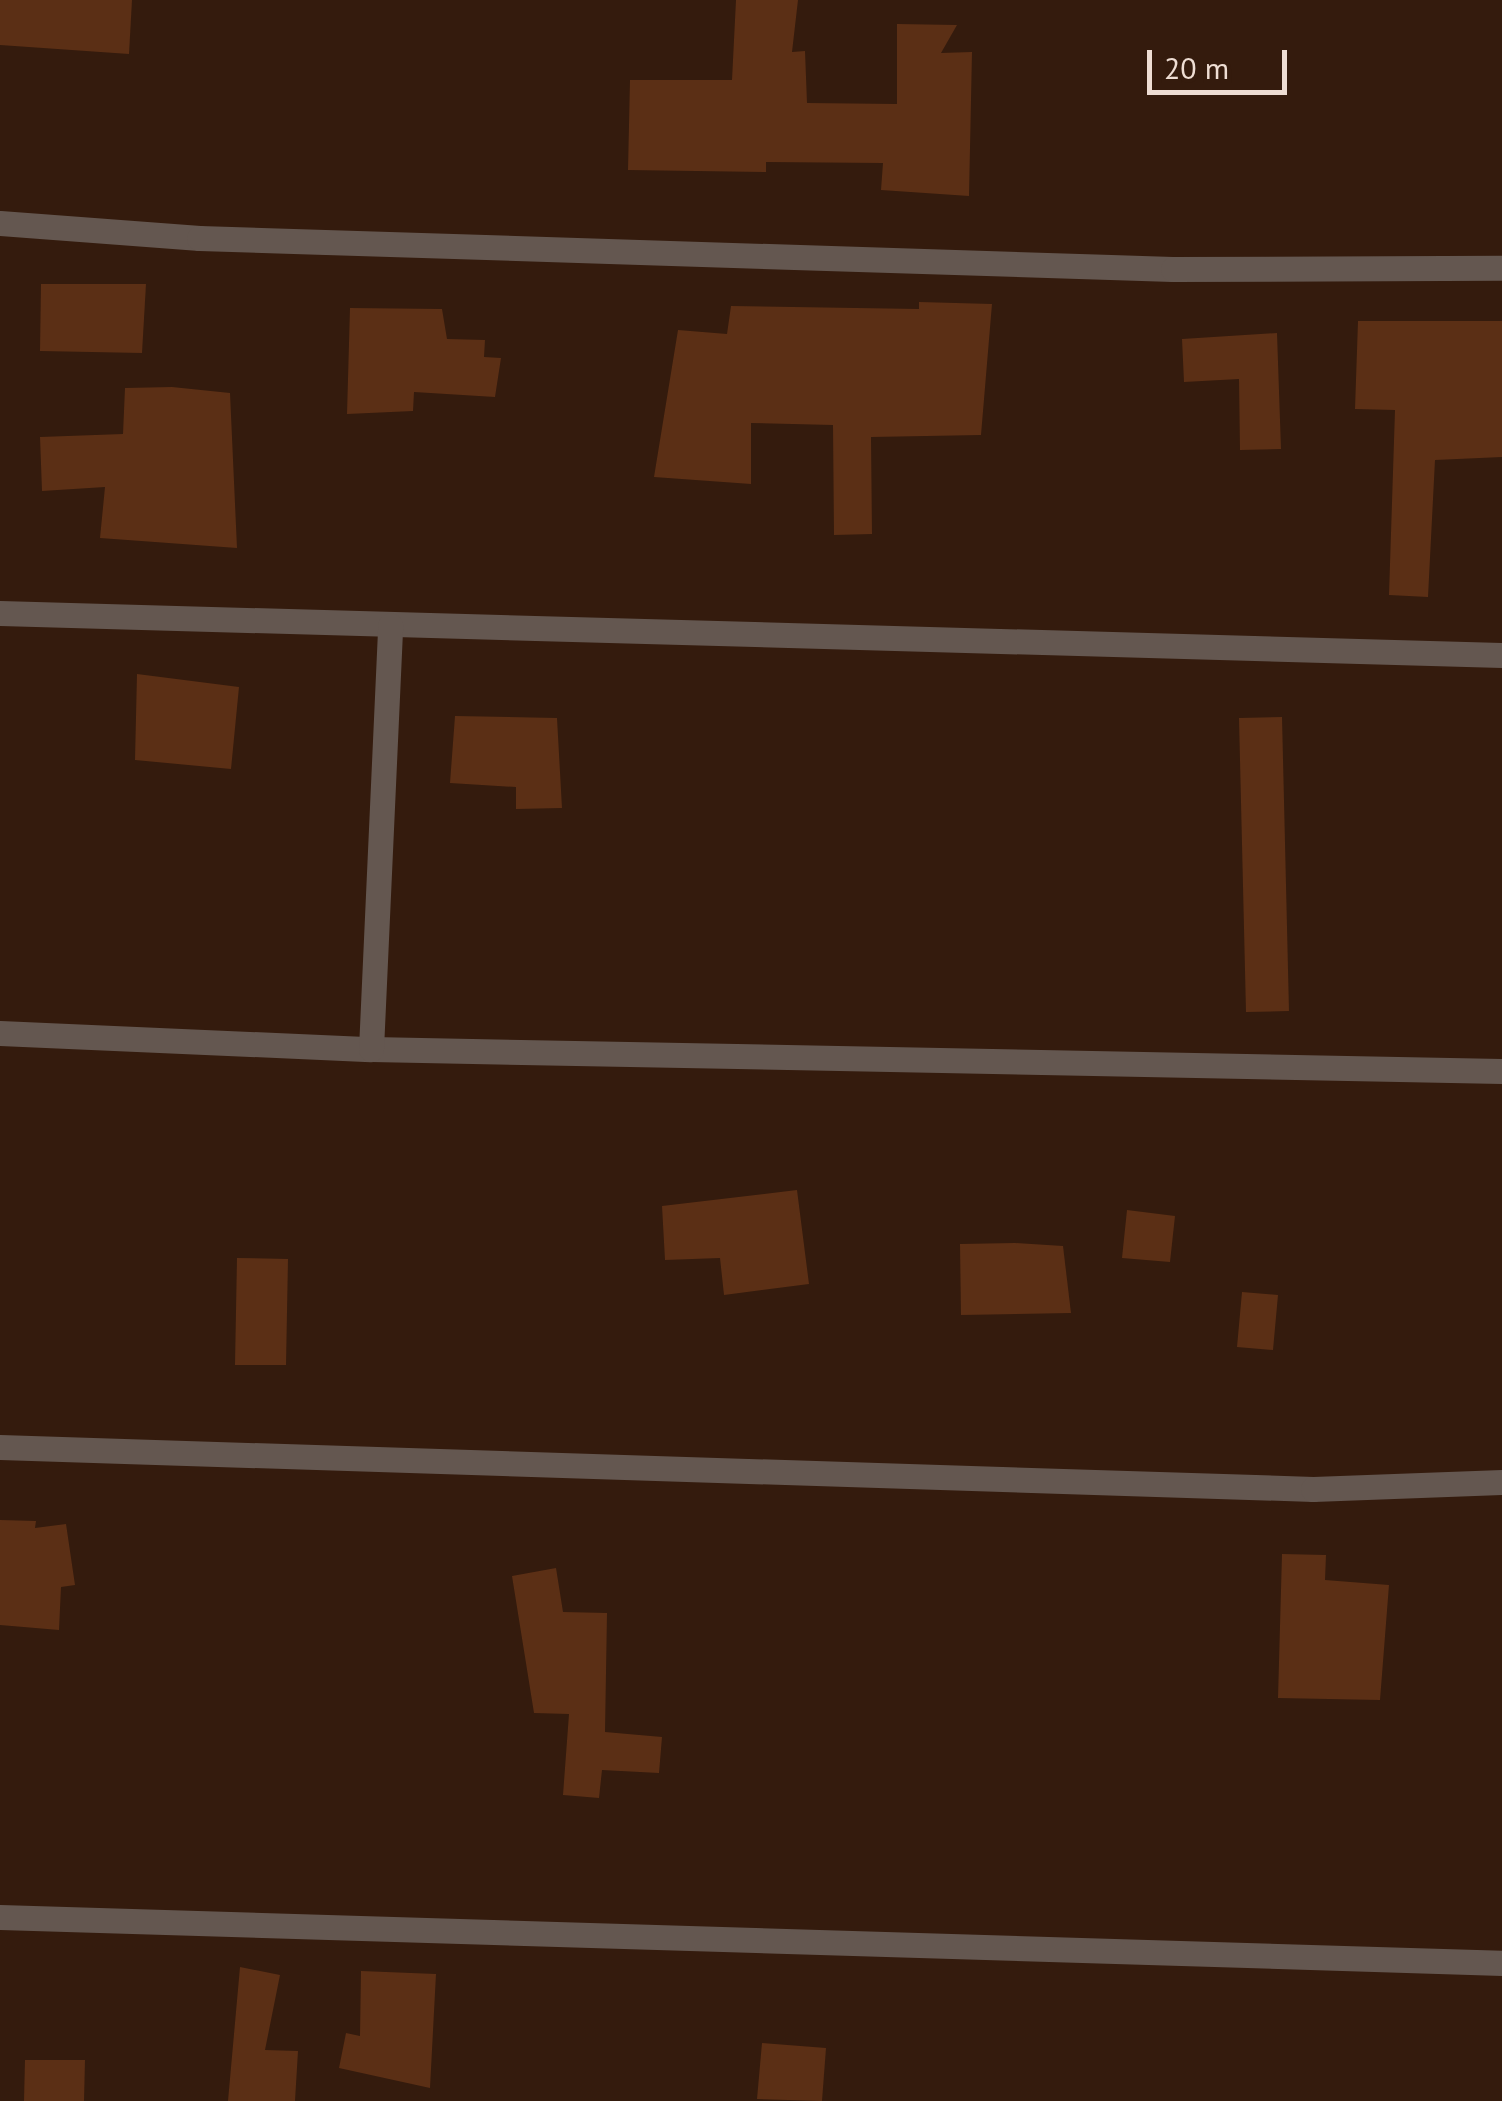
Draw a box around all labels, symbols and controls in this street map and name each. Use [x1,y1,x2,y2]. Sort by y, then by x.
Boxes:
scale bar [1152,30,1292,92]
text: 20 m [1164,48,1229,87]

